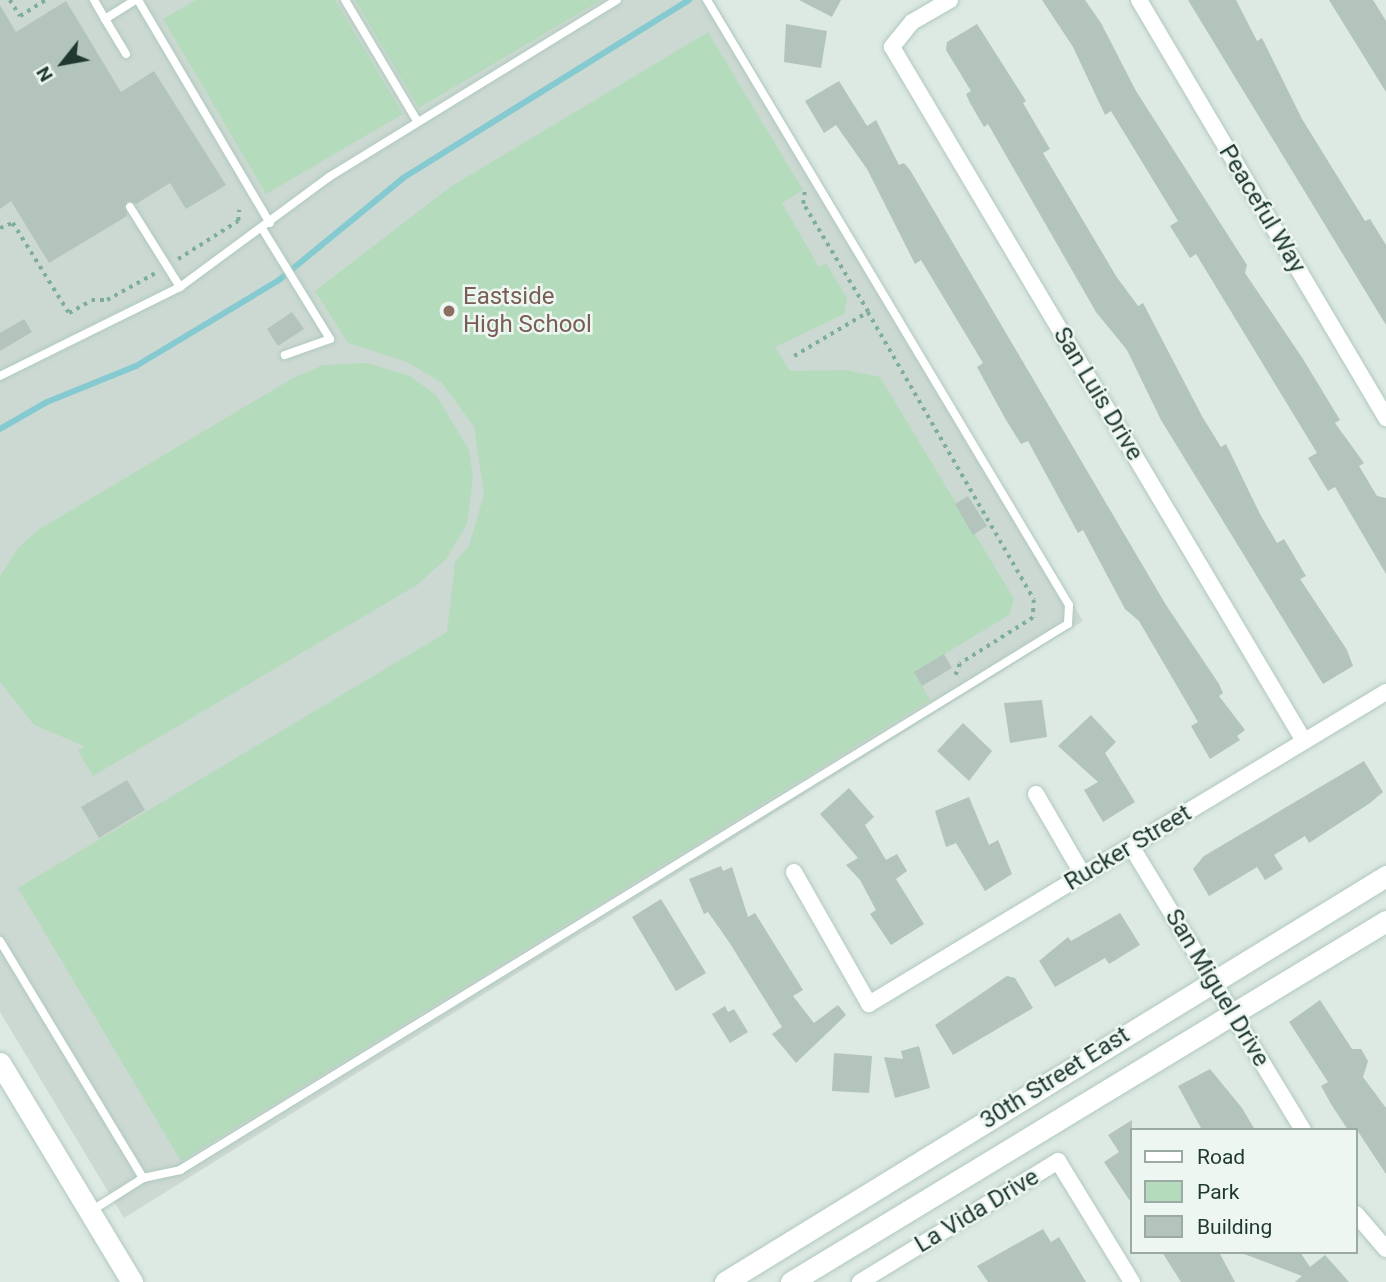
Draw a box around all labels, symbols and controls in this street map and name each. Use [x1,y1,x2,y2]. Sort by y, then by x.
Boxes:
north arrow [28,28,98,98]
text: N [31,62,58,86]
street label: Peaceful Way [1212,140,1312,278]
place label: Eastside High School [463,283,592,339]
marker: Eastside High School [441,303,457,319]
street label: San Luis Drive [1047,322,1149,466]
street label: Rucker Street [1059,799,1197,897]
street label: San Miguel Drive [1159,904,1275,1072]
street label: 30th Street East [975,1021,1135,1135]
legend [1130,1128,1358,1254]
text: Road [1197,1145,1245,1169]
street label: La Vida Drive [910,1163,1044,1259]
text: Park [1197,1180,1239,1204]
text: Building [1197,1215,1272,1239]

